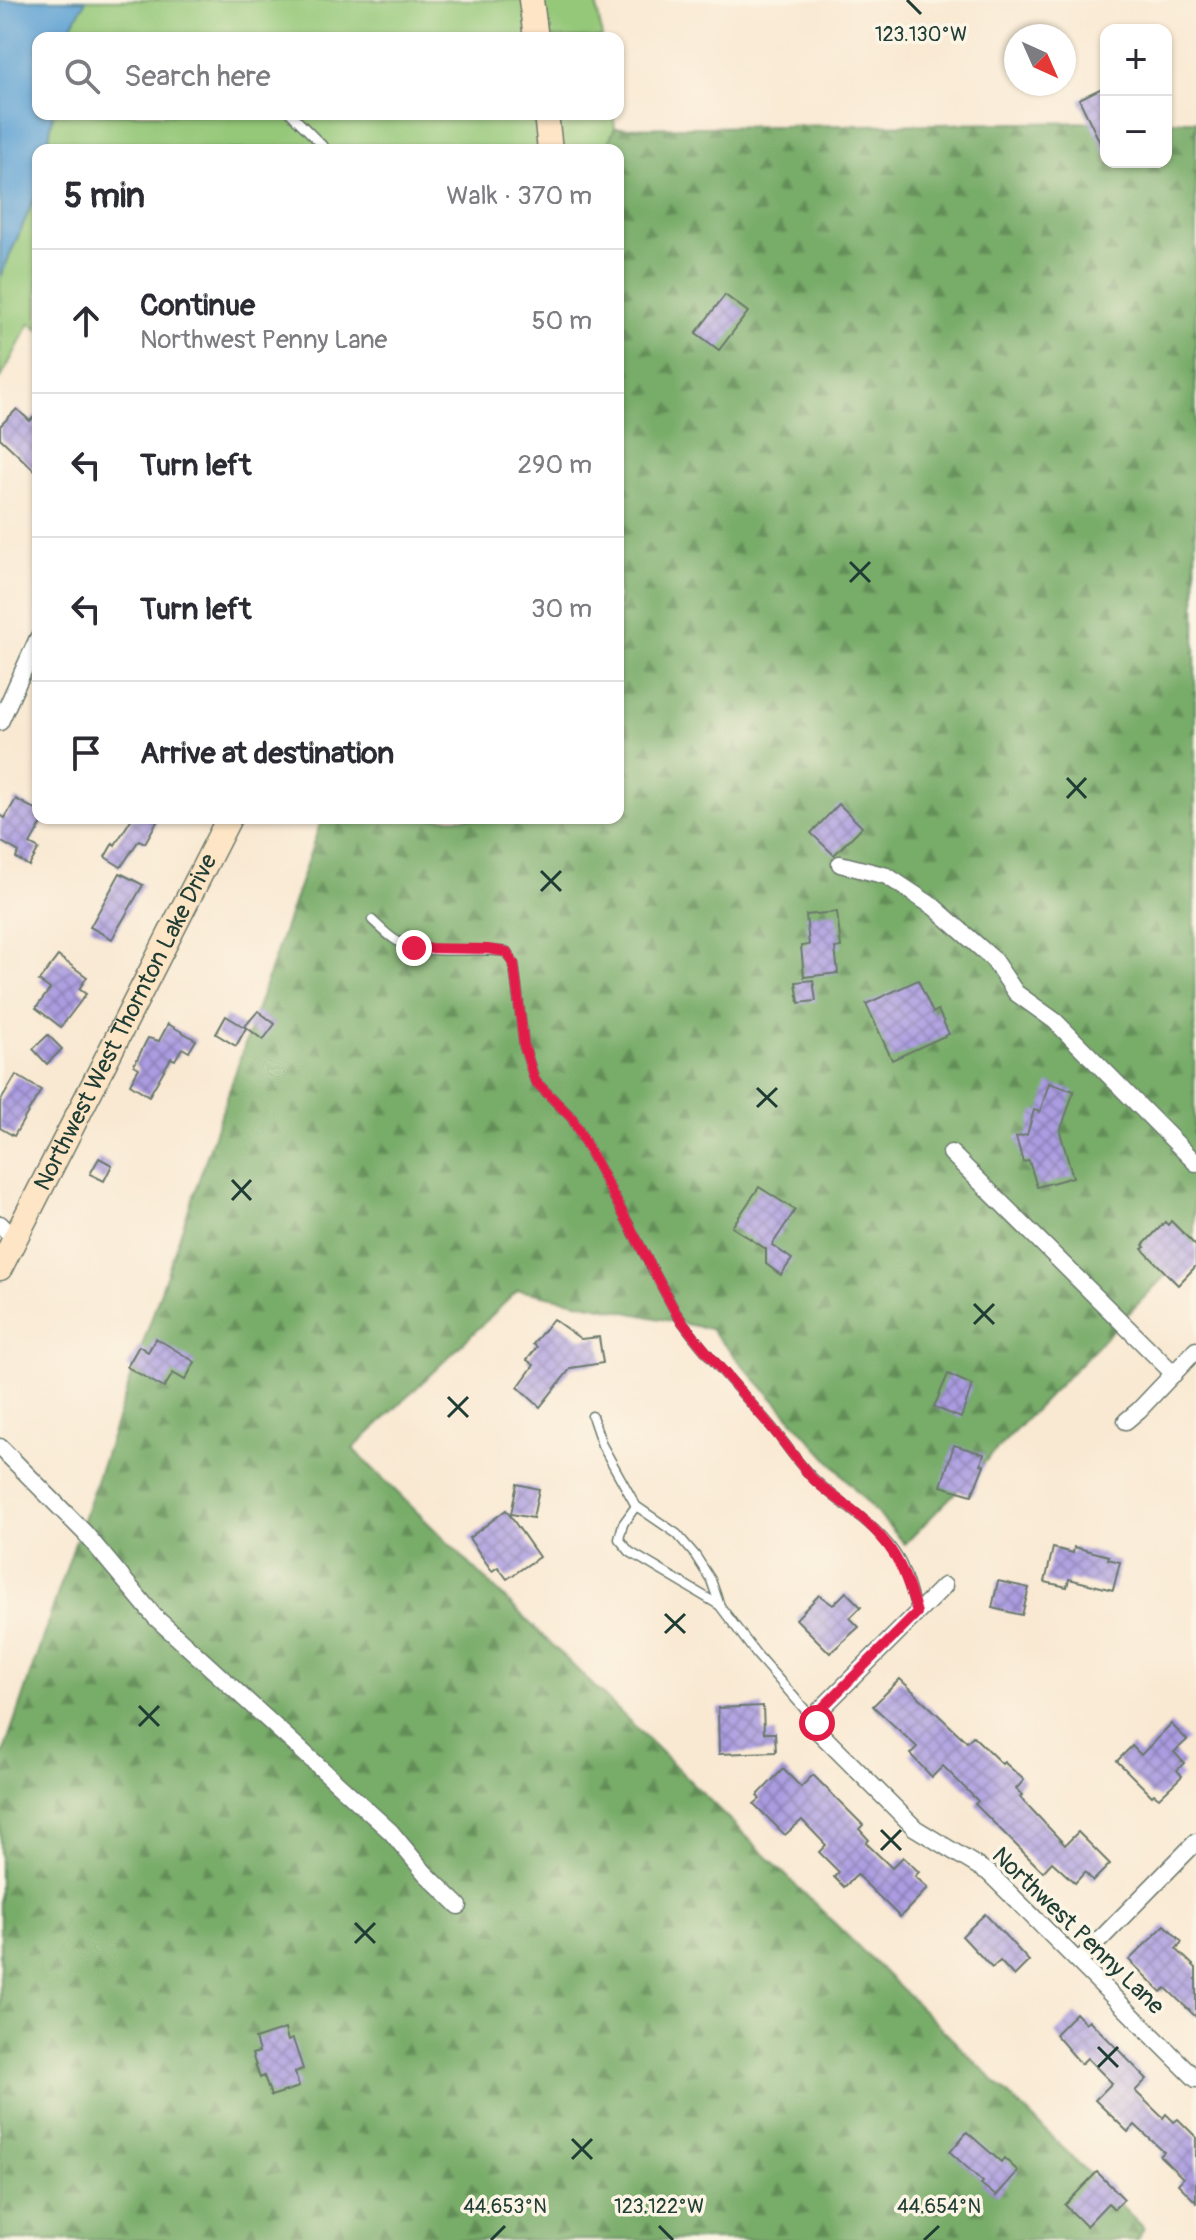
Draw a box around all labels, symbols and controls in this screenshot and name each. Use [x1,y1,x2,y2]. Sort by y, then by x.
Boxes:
text: 123.130°W [875,22,967,47]
north arrow [1004,24,1076,96]
map controls [1100,24,1172,168]
button: + [1100,24,1172,96]
search box [32,32,624,120]
icon: search [60,54,104,98]
text: Search here [124,58,271,95]
button: − [1100,96,1172,168]
text: 5 min [64,175,145,218]
text: Walk · 370 m [446,180,592,212]
text: Continue [140,287,255,324]
icon: ahead [64,299,108,343]
text: 50 m [531,305,592,337]
text: Northwest Penny Lane [140,324,387,356]
icon: left [64,443,108,487]
text: Turn left [140,447,251,484]
text: 290 m [518,449,592,481]
icon: left [64,587,108,631]
text: Turn left [140,591,251,628]
text: 30 m [531,593,592,625]
icon: arrive [64,731,108,775]
text: Arrive at destination [140,735,394,772]
street label: Northwest West Thornton Lake Drive [27,849,223,1195]
route end [396,930,432,966]
route start [799,1705,835,1741]
street label: Northwest Penny Lane [986,1841,1170,2021]
text: 44.653°N [463,2194,547,2219]
text: 123.122°W [614,2194,704,2219]
text: 44.654°N [897,2194,981,2219]

